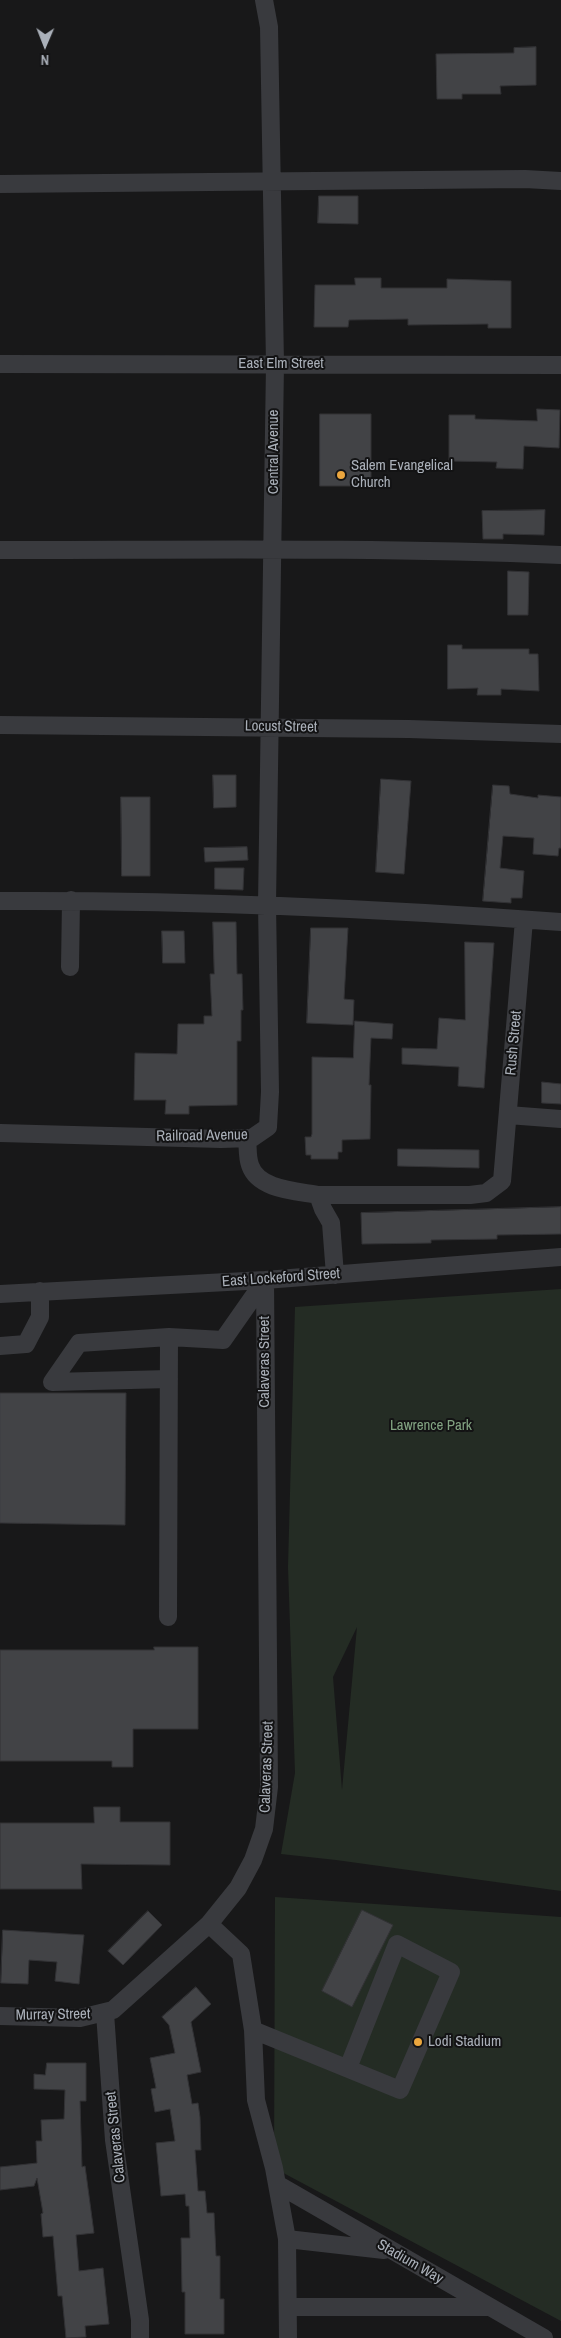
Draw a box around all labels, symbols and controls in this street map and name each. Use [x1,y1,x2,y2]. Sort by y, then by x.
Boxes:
north arrow [20,20,70,70]
text: N [40,51,49,69]
street label: East Elm Street [238,355,324,373]
street label: Central Avenue [265,410,283,494]
place label: Salem Evangelical Church [351,457,453,492]
marker: Salem Evangelical Church [335,469,347,481]
street label: Locust Street [245,717,317,737]
street label: Rush Street [502,1010,526,1076]
street label: Railroad Avenue [156,1126,248,1146]
street label: East Lockeford Street [221,1265,341,1291]
street label: Calaveras Street [256,1316,274,1408]
park label: Lawrence Park [390,1417,472,1435]
street label: Calaveras Street [256,1721,278,1813]
street label: Murray Street [16,2005,90,2025]
place label: Lodi Stadium [428,2033,501,2051]
marker: Lodi Stadium [412,2036,424,2048]
street label: Calaveras Street [102,2091,130,2183]
street label: Stadium Way [374,2236,446,2288]

